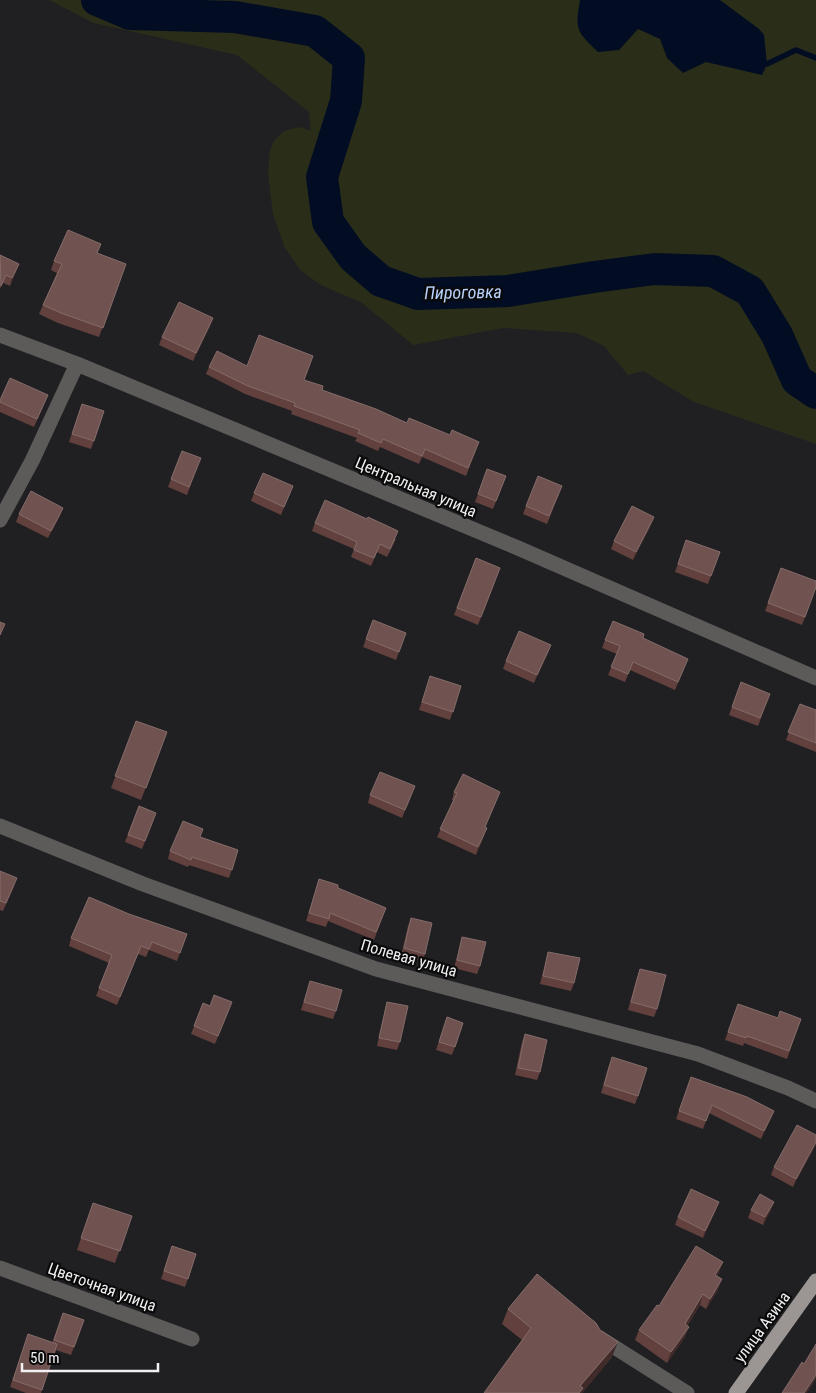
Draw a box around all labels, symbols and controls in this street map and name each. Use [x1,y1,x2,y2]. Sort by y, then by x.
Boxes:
water label: Пироговка [424,281,502,303]
street label: Центральная улица [352,453,480,521]
street label: Полевая улица [359,935,459,981]
street label: Цветочная улица [45,1259,159,1315]
street label: улица Азина [730,1288,794,1366]
scale bar [22,1340,159,1372]
text: 50 m [30,1349,60,1367]

